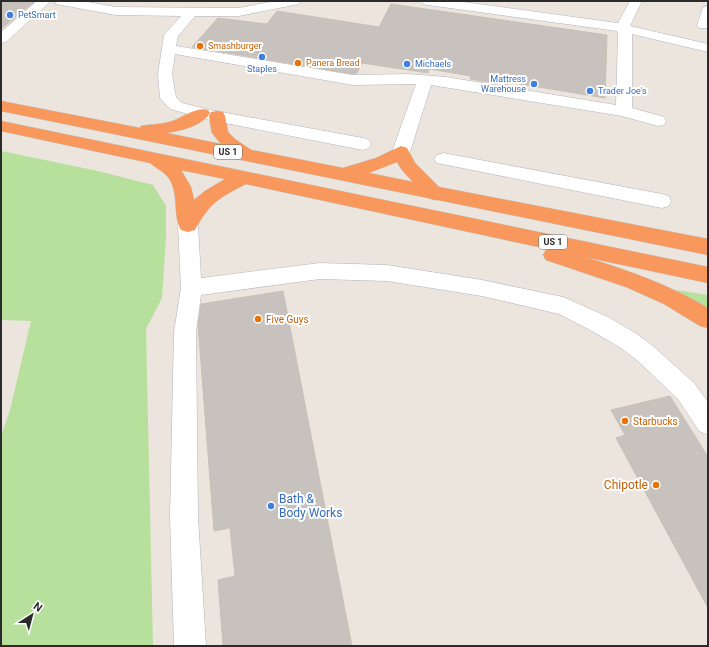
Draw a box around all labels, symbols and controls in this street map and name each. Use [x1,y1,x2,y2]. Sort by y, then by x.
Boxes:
marker: PetSmart [5,10,15,20]
place label: PetSmart [18,10,56,20]
marker: Smashburger [195,41,205,51]
place label: Smashburger [208,41,262,51]
marker: Staples [257,52,267,62]
marker: Panera Bread [293,58,303,68]
place label: Panera Bread [306,58,360,68]
marker: Michaels [402,59,412,69]
place label: Michaels [415,59,452,69]
place label: Staples [247,64,277,74]
place label: Mattress Warehouse [481,74,526,94]
marker: Mattress Warehouse [529,79,539,89]
marker: Trader Joe's [585,86,595,96]
place label: Trader Joe's [598,86,647,96]
road number: US 1 [214,145,242,159]
road number: US 1 [539,235,567,249]
marker: Five Guys [253,314,263,324]
place label: Five Guys [266,314,309,325]
marker: Starbucks [620,416,630,426]
place label: Starbucks [633,416,678,427]
place label: Chipotle [604,478,648,492]
marker: Chipotle [651,480,661,490]
place label: Bath & Body Works [279,492,342,520]
marker: Bath & Body Works [266,501,276,511]
north arrow [12,595,52,635]
text: N [31,600,45,615]

